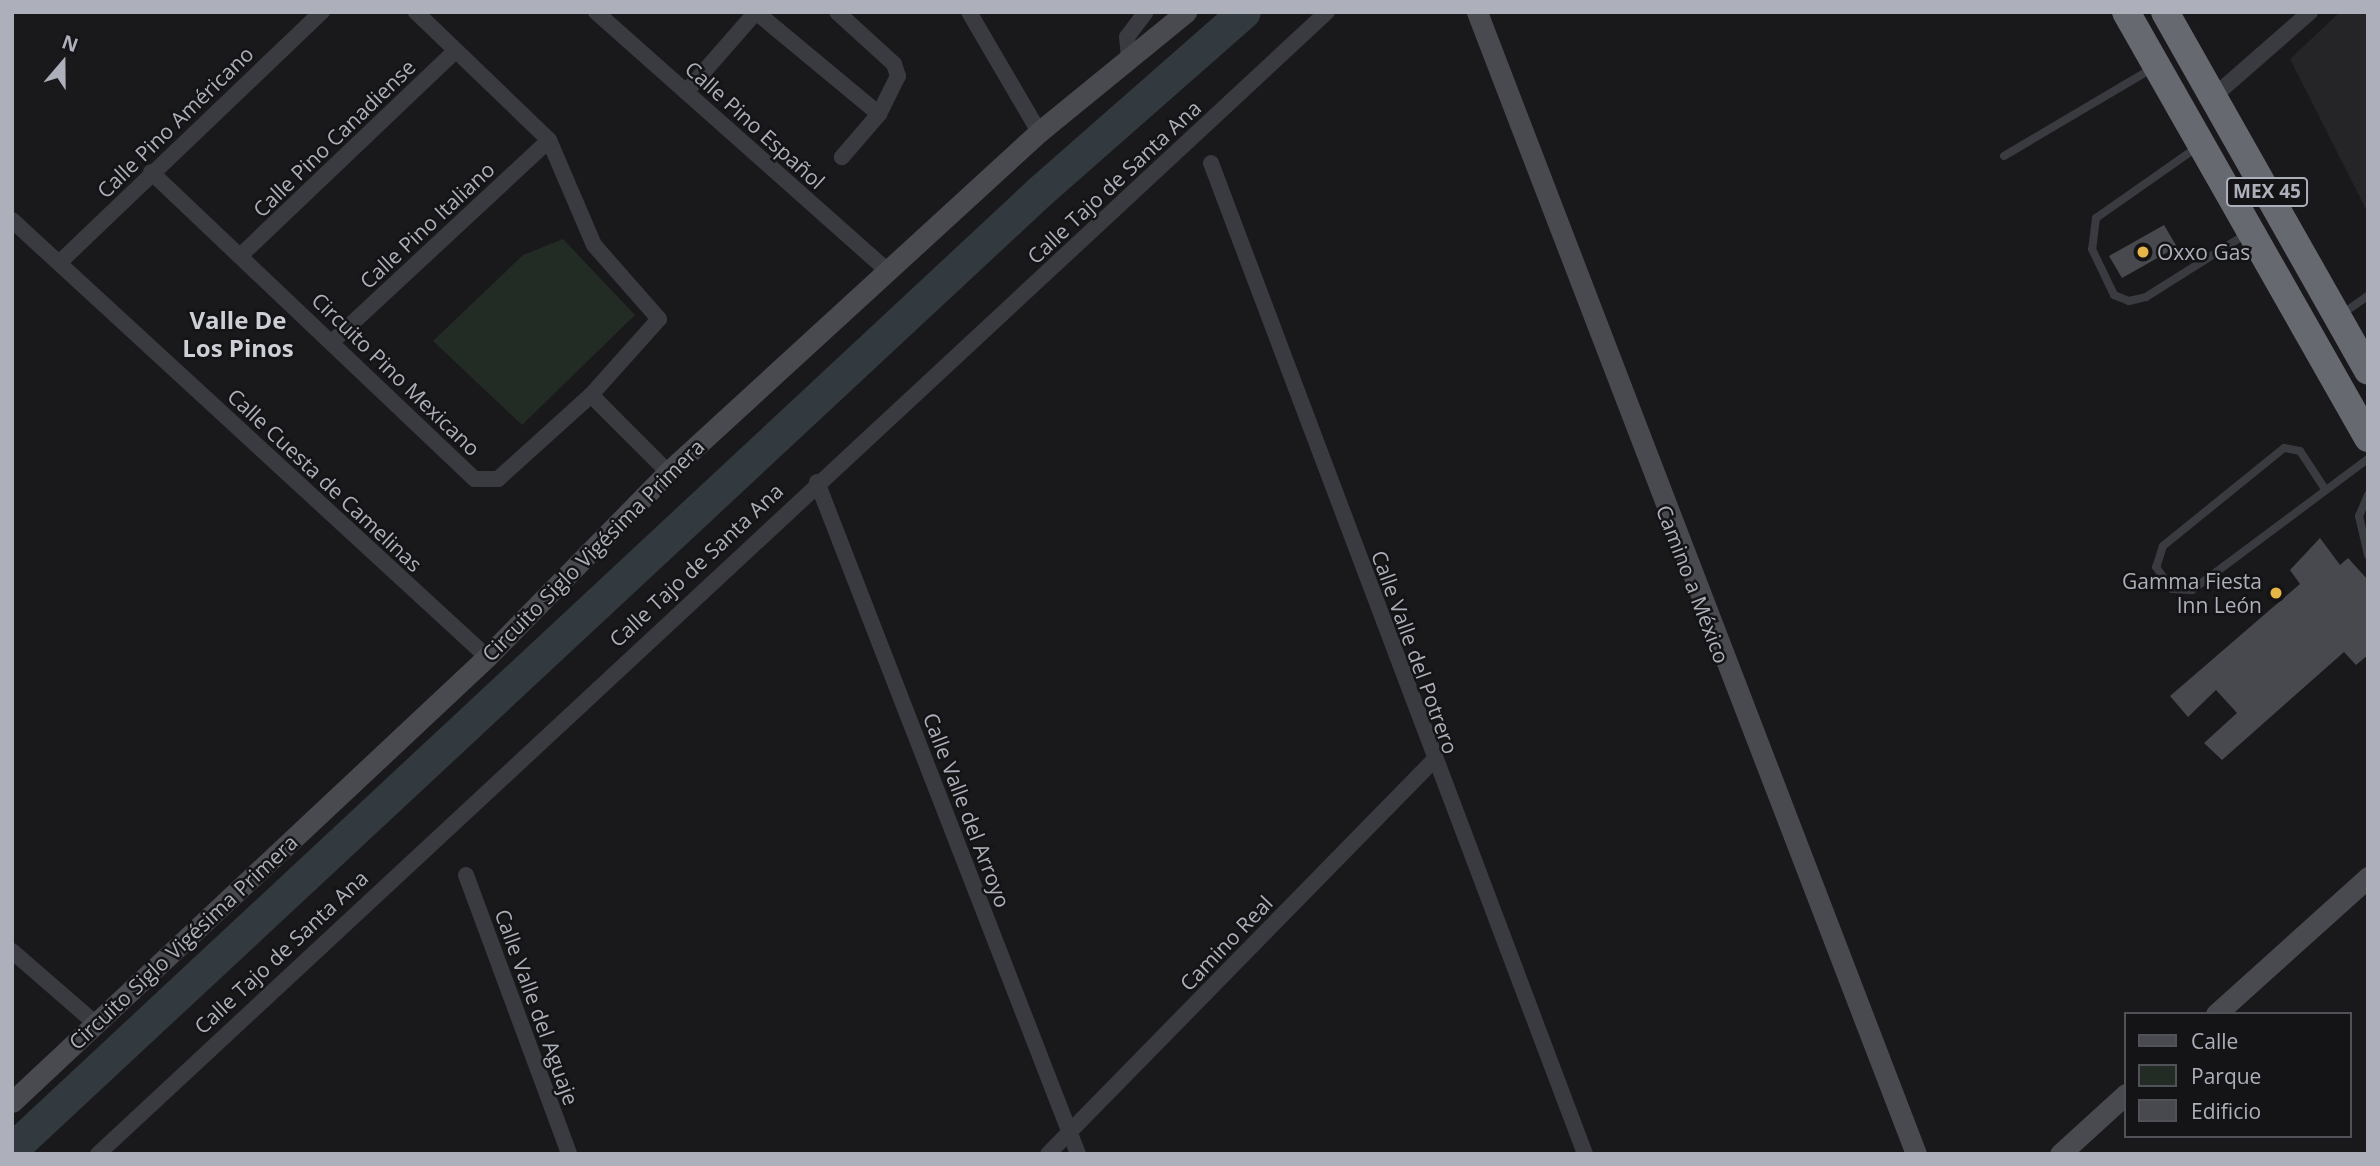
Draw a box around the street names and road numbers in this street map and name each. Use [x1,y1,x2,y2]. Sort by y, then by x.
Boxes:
street label: Calle Pino Américano [92,41,258,203]
street label: Calle Pino Canadiense [248,54,420,222]
street label: Calle Pino Español [680,56,830,194]
street label: Calle Tajo de Santa Ana [1022,95,1206,269]
street label: Calle Pino Italiano [355,156,499,294]
road number: MEX 45 [2225,176,2309,208]
street label: Circuito Pino Mexicano [307,287,485,461]
street label: Calle Cuesta de Camelinas [223,383,427,577]
street label: Circuito Siglo Vigésima Primera [477,434,709,666]
street label: Calle Tajo de Santa Ana [604,478,788,652]
street label: Camino a México [1651,501,1735,667]
street label: Calle Valle del Potrero [1366,547,1464,757]
street label: Calle Valle del Arroyo [918,709,1016,911]
street label: Circuito Siglo Vigésima Primera [63,829,303,1055]
street label: Calle Tajo de Santa Ana [189,865,373,1039]
street label: Camino Real [1174,890,1278,996]
street label: Calle Valle del Aguaje [490,906,584,1108]

